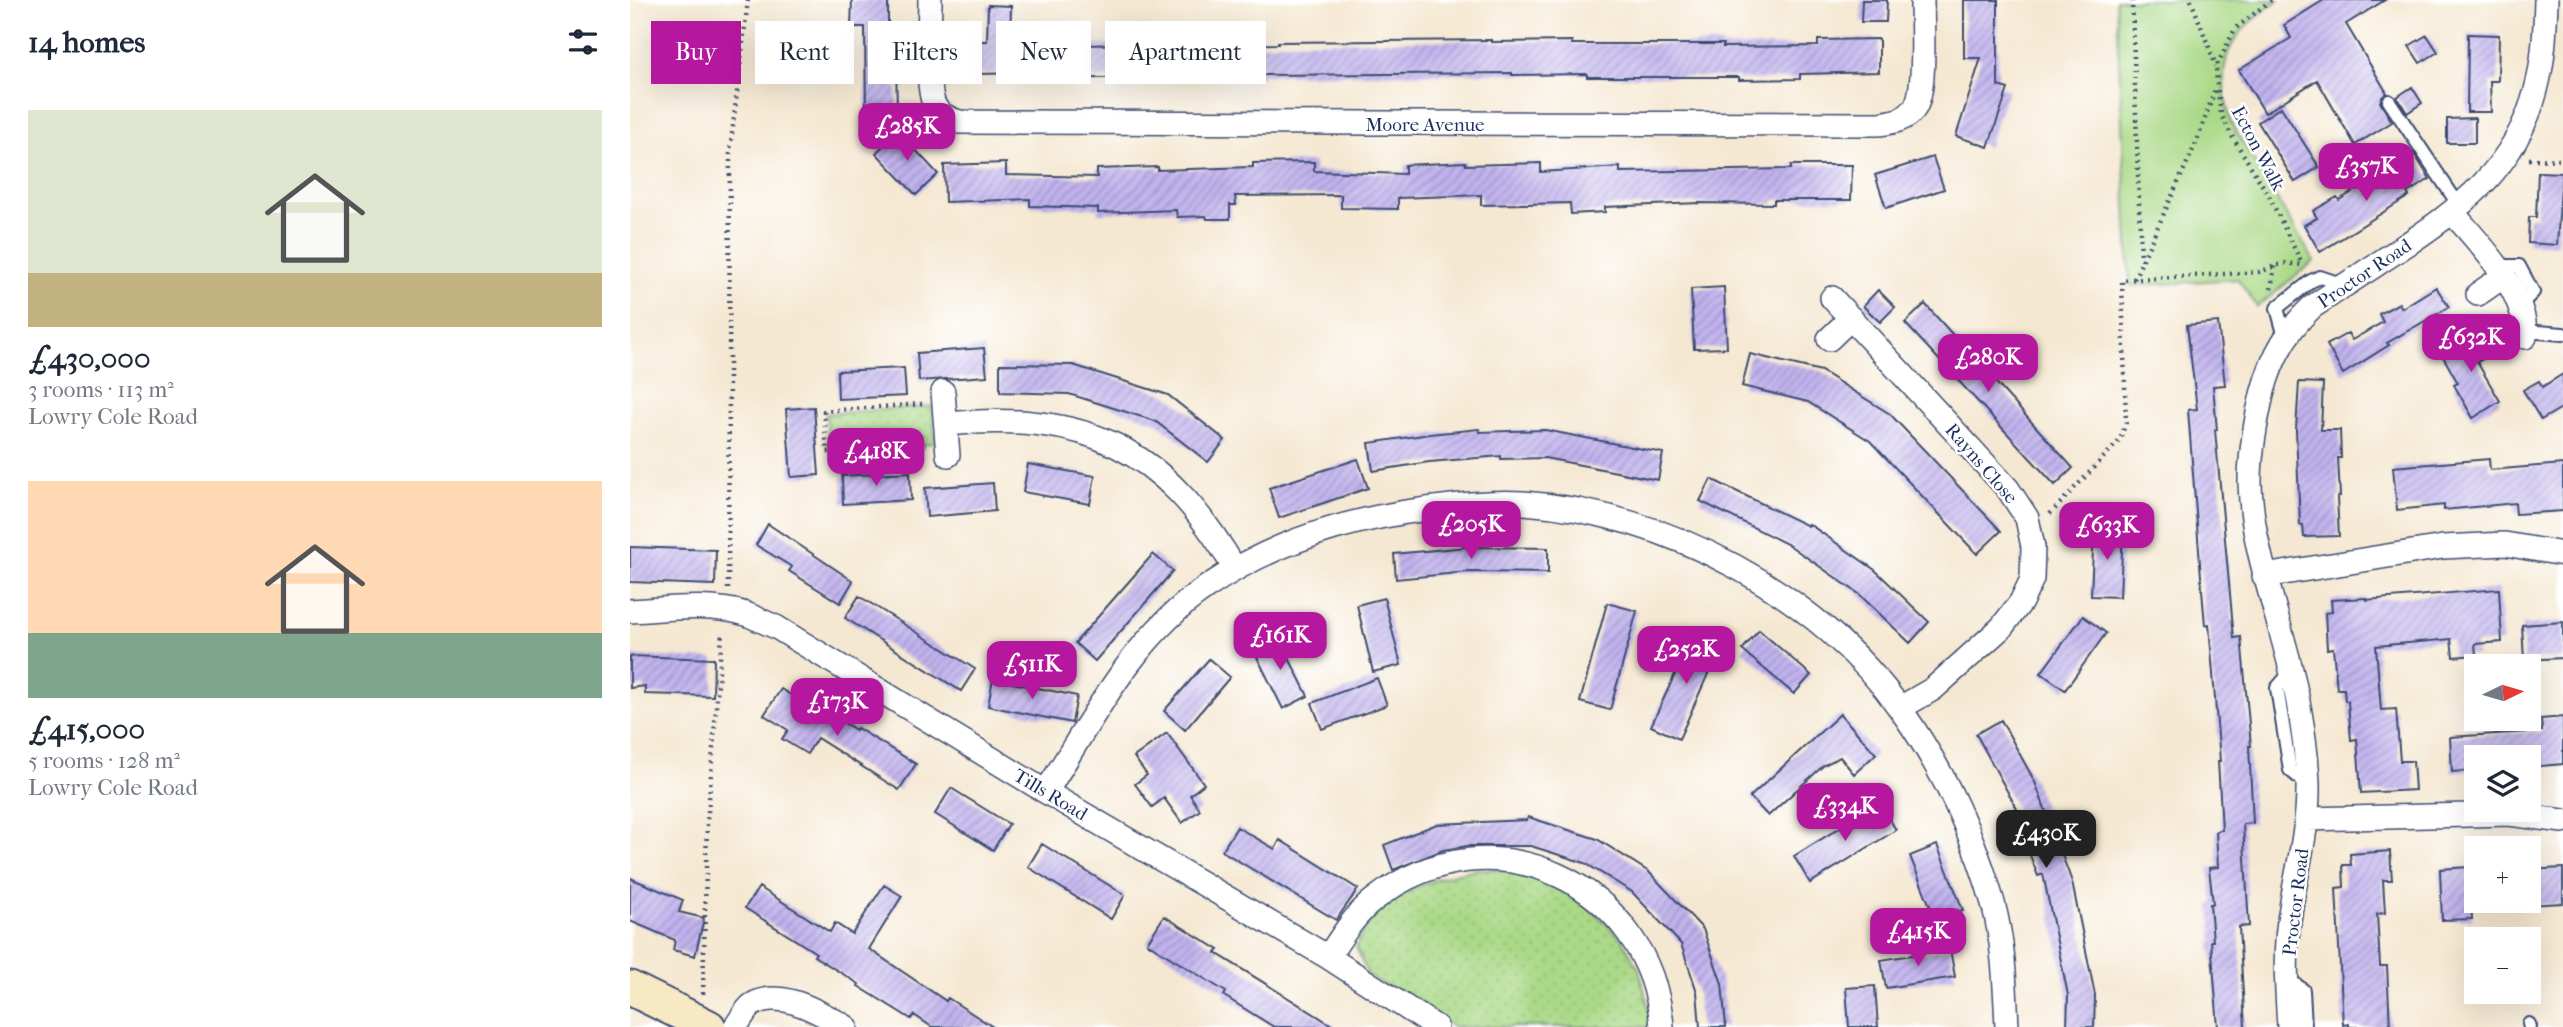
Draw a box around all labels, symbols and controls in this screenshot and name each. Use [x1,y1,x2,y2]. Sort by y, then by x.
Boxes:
chip: Buy [651,21,741,84]
chip: Rent [755,21,854,84]
chip: Filters [868,21,982,84]
chip: New [996,21,1091,84]
chip: Apartment [1105,21,1266,84]
icon: filters [564,23,602,61]
text: 14 homes [28,25,145,60]
street label: Ecton Walk [2227,102,2290,195]
pin: £285K [858,104,956,163]
text: £285K [874,112,940,139]
street label: Moore Avenue [1365,114,1485,136]
pin: £357K [2317,144,2415,203]
text: £357K [2335,152,2397,179]
icon: home [252,155,378,281]
street label: Proctor Road [2314,234,2416,313]
pin: £632K [2422,314,2520,374]
text: £632K [2438,323,2504,350]
pin: £280K [1939,334,2037,394]
text: £430,000 [28,341,150,376]
text: £280K [1954,343,2022,370]
text: 3 rooms · 113 m² [28,376,174,403]
text: Lowry Cole Road [28,403,198,430]
street label: Rayns Close [1941,419,2022,508]
pin: £418K [827,428,925,488]
text: £418K [843,437,909,464]
pin: £205K [1422,502,1520,561]
pin: £633K [2058,503,2156,562]
text: £205K [1438,510,1504,537]
text: £633K [2075,511,2139,538]
icon: home [252,526,378,652]
pin: £161K [1231,612,1329,672]
text: £161K [1250,621,1310,648]
pin: £252K [1637,626,1735,686]
text: £252K [1653,635,1719,662]
pin: £511K [983,642,1081,701]
text: £511K [1003,650,1061,677]
north arrow [2464,654,2541,732]
map controls [2464,654,2541,1004]
pin: £173K [788,678,886,738]
text: £173K [807,687,867,714]
text: £415,000 [28,712,145,747]
button: layers [2464,745,2541,822]
text: 5 rooms · 128 m² [28,747,180,774]
street label: Tills Road [1010,764,1092,826]
text: Lowry Cole Road [28,774,198,801]
pin: £334K [1796,784,1894,843]
text: £334K [1813,792,1877,819]
pin: £430K [1997,810,2095,870]
text: £430K [2012,819,2080,846]
button: + [2464,836,2541,913]
street label: Proctor Road [2278,846,2314,957]
pin: £415K [1869,908,1967,968]
text: £415K [1886,917,1950,944]
button: − [2464,927,2541,1004]

